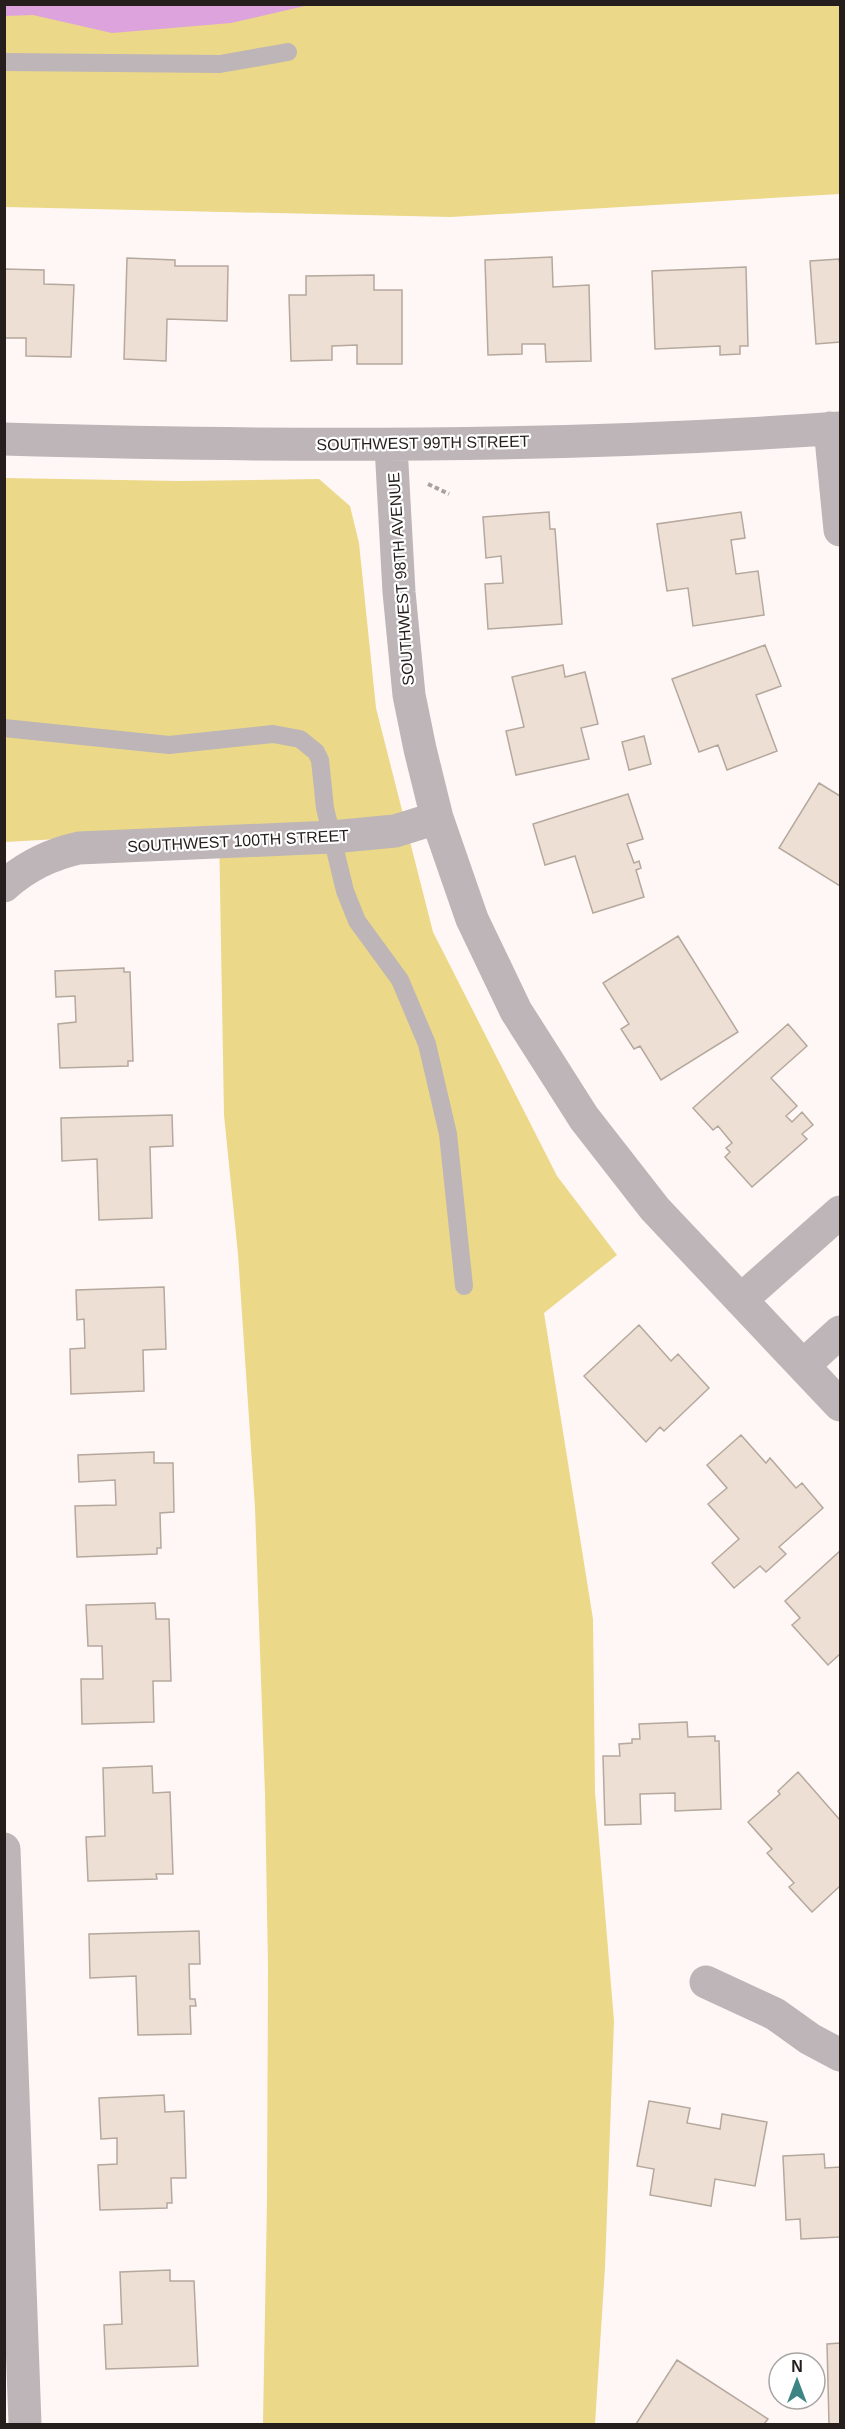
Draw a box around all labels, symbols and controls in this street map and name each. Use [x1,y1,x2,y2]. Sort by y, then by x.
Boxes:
street label: SOUTHWEST 99TH STREET [316,433,530,453]
street label: SOUTHWEST 98TH AVENUE [385,472,417,686]
street label: SOUTHWEST 100TH STREET [127,827,349,855]
north arrow [767,2351,827,2411]
text: N [791,2358,803,2375]

